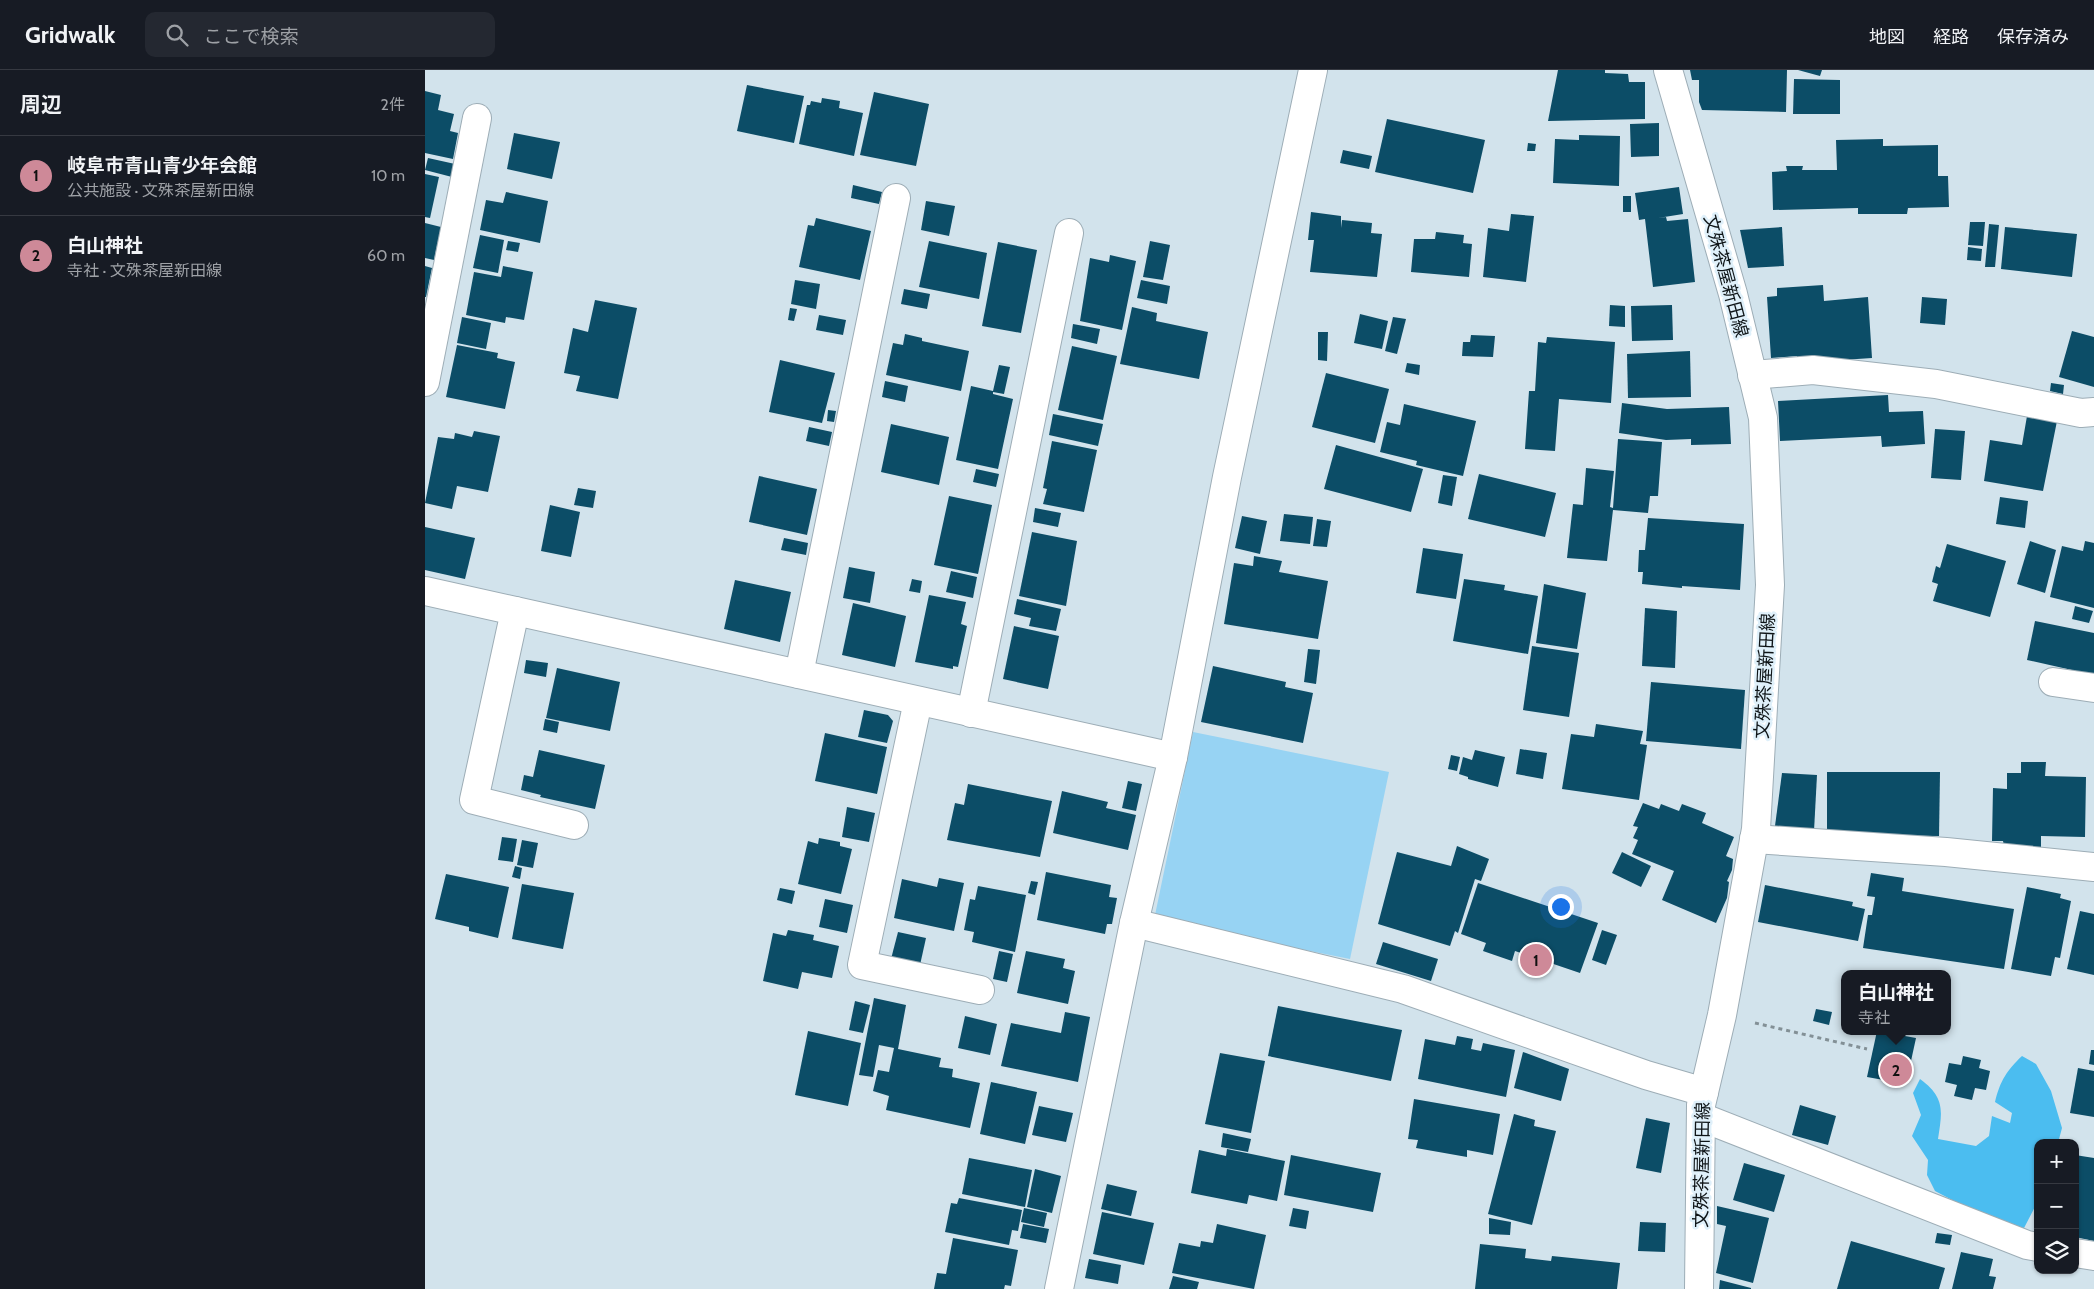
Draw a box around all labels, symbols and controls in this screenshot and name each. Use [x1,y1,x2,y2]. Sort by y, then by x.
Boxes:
search box [145,12,495,57]
text: Gridwalk [25,20,115,49]
icon: search [163,21,191,49]
text: ここで検索 [203,25,298,48]
text: 地図 [1869,26,1905,48]
text: 経路 [1933,26,1969,48]
text: 保存済み [1997,26,2069,48]
text: 周辺 [20,92,62,117]
text: 2件 [381,95,405,114]
text: 岐阜市青山青少年会館 [67,154,257,177]
text: 1 [33,166,39,185]
text: 10 m [371,166,405,185]
text: 公共施設 · 文殊茶屋新田線 [67,181,254,200]
street label: 文殊茶屋新田線 [1699,212,1753,340]
text: 白山神社 [67,234,143,257]
text: 2 [32,246,40,265]
text: 60 m [367,246,405,265]
text: 寺社 · 文殊茶屋新田線 [67,261,222,280]
street label: 文殊茶屋新田線 [1751,613,1779,739]
your location [1548,894,1574,920]
pin: 1 [1520,941,1552,979]
popup [1841,970,1951,1035]
text: 白山神社 [1858,981,1934,1004]
text: 寺社 [1858,1008,1890,1027]
pin: 2 [1880,1051,1912,1089]
street label: 文殊茶屋新田線 [1690,1102,1714,1228]
map controls [2034,1139,2079,1274]
button: + [2034,1139,2079,1184]
button: − [2034,1184,2079,1229]
button: layers [2034,1229,2079,1274]

